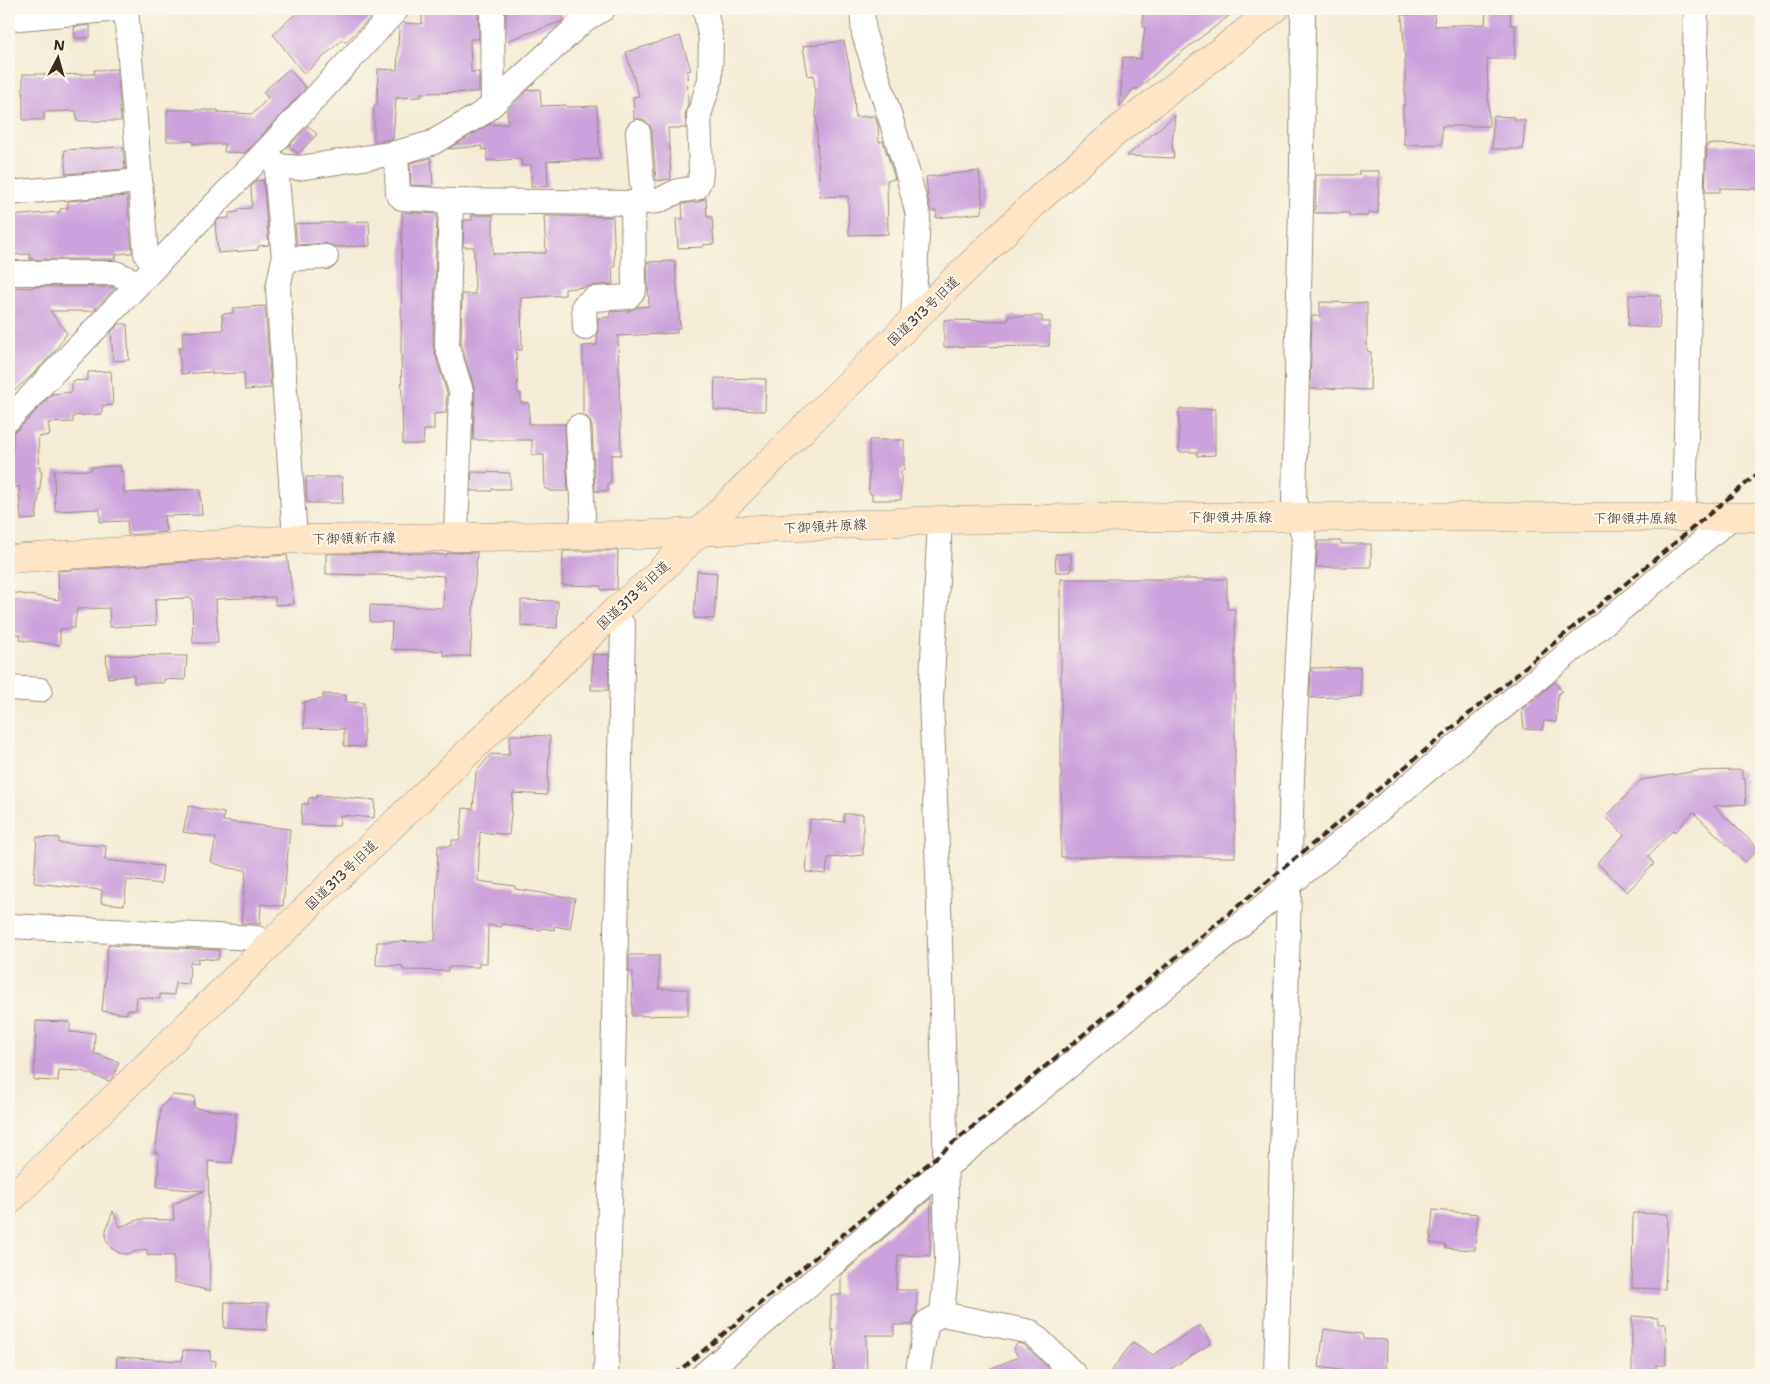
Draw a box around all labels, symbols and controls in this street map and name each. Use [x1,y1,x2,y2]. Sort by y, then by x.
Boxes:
north arrow [32,32,82,82]
text: N [53,36,66,55]
street label: 国道313号旧道 [883,272,963,350]
street label: 下御領井原線 [1188,508,1272,526]
street label: 下御領井原線 [1593,509,1677,527]
street label: 下御領井原線 [783,515,867,537]
street label: 下御領新市線 [312,528,396,548]
street label: 国道313号旧道 [592,556,674,634]
street label: 国道313号旧道 [301,836,381,914]

